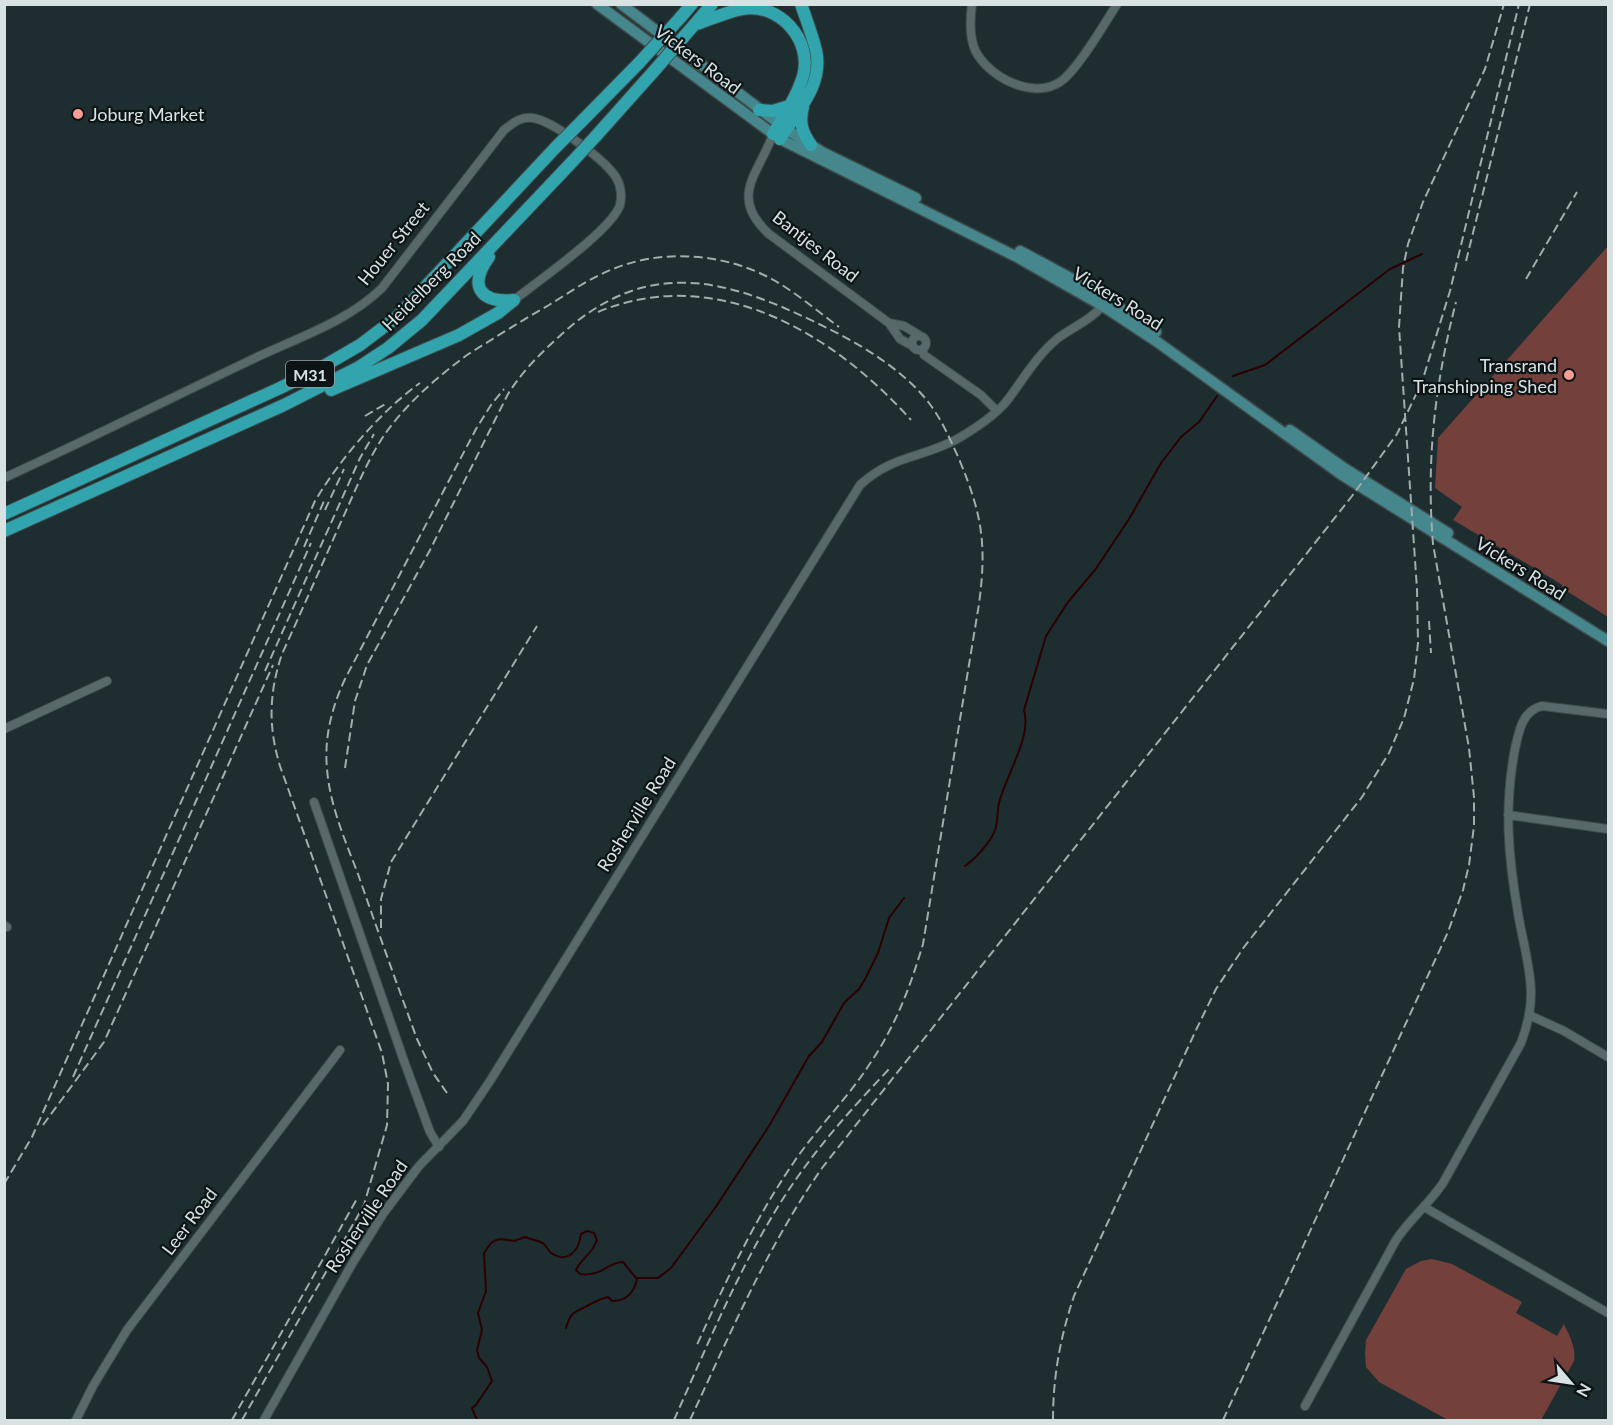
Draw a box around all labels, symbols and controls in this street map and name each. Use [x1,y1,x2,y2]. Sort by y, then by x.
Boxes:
street label: Vickers Road [651,20,745,98]
place label: Joburg Market [90,103,205,125]
marker: Joburg Market [71,107,85,121]
street label: Houer Street [353,196,434,289]
street label: Bantjes Road [769,206,863,286]
street label: Heidelberg Road [377,227,485,335]
street label: Vickers Road [1069,262,1167,334]
place label: Transrand Transhipping Shed [1413,354,1557,397]
road number: M31 [286,361,334,387]
marker: Transrand Transhipping Shed [1562,368,1576,382]
street label: Vickers Road [1472,532,1570,604]
street label: Rosherville Road [592,753,680,875]
street label: Rosherville Road [320,1156,412,1276]
street label: Leer Road [157,1183,221,1259]
north arrow [1541,1353,1601,1413]
text: N [1573,1381,1596,1401]

